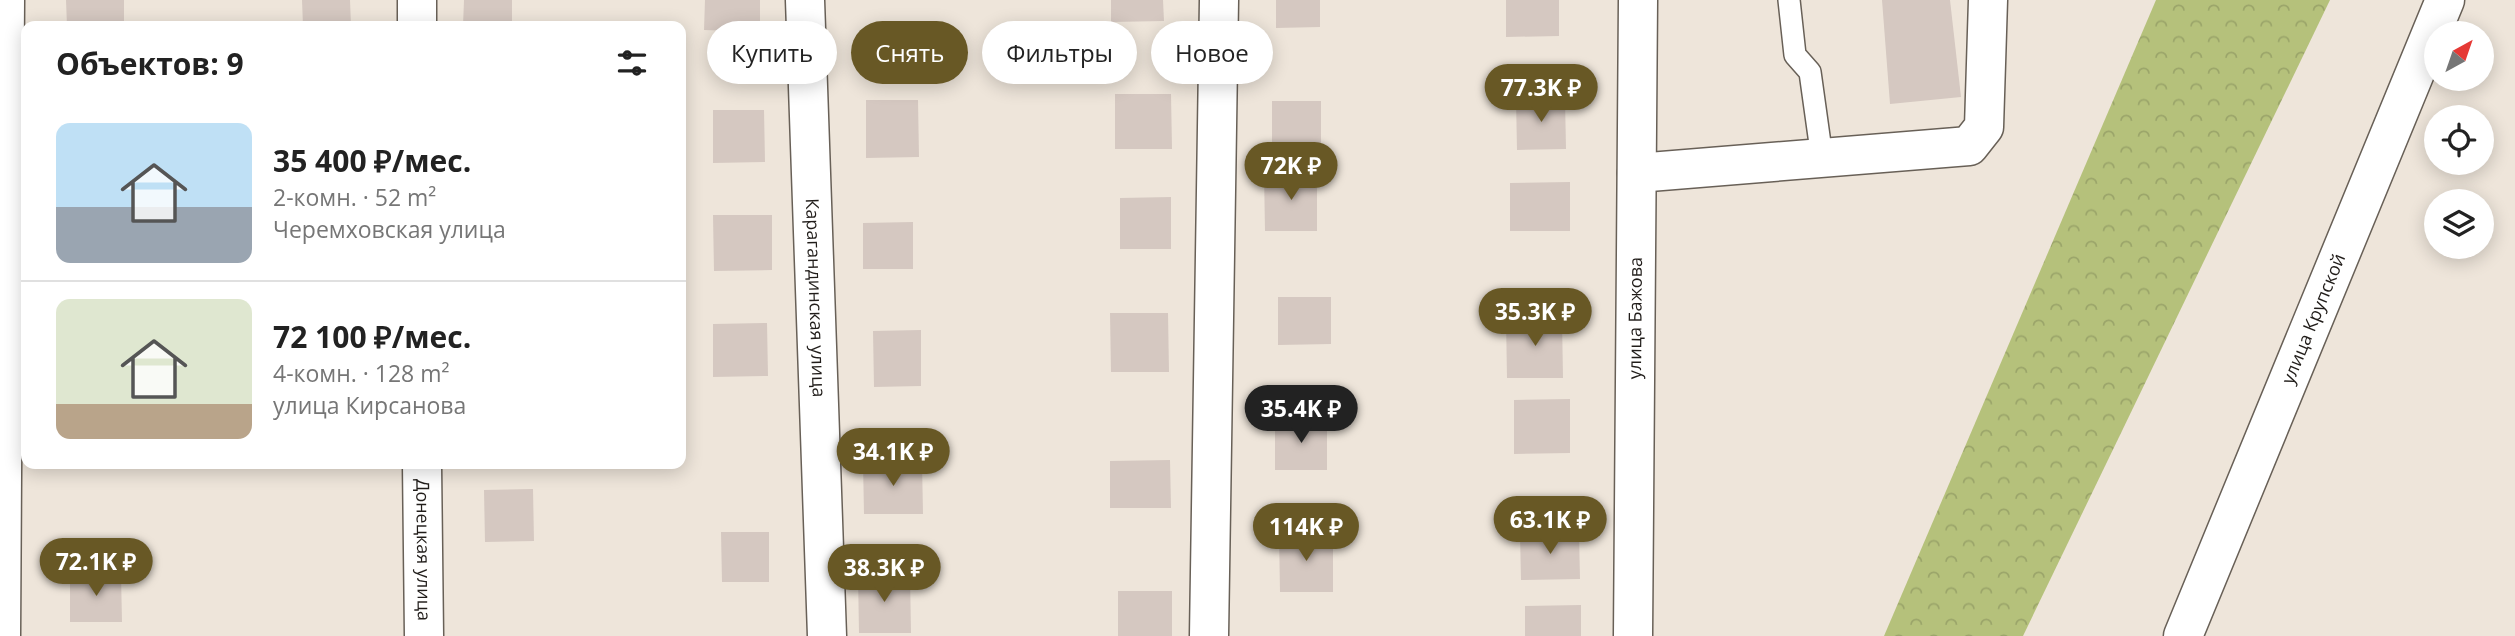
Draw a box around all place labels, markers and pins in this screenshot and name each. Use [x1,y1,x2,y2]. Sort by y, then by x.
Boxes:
pin: 77.3K ₽ [1476,64,1606,124]
pin: 72K ₽ [1242,142,1340,202]
pin: 35.3K ₽ [1470,288,1600,348]
pin: 35.4K ₽ [1236,386,1366,445]
pin: 34.1K ₽ [828,428,958,488]
pin: 63.1K ₽ [1485,496,1615,556]
pin: 114K ₽ [1249,504,1363,563]
pin: 72.1K ₽ [31,538,161,598]
pin: 38.3K ₽ [819,544,949,604]

